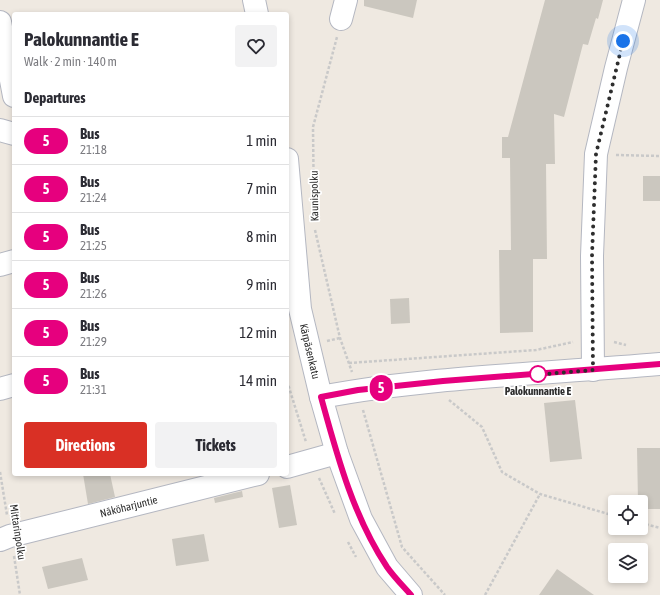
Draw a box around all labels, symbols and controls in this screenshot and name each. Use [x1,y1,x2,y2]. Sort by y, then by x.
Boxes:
button: heart [235,25,277,67]
text: Palokunnantie E [24,28,139,50]
your location [613,31,633,51]
text: Walk · 2 min · 140 m [24,54,117,69]
text: Departures [24,89,86,106]
text: Bus [80,125,100,142]
text: 1 min [246,132,277,149]
text: 5 [43,133,49,149]
text: 21:18 [80,142,107,157]
street label: Kaunispolku [308,170,320,222]
text: Bus [80,173,100,190]
text: 7 min [246,180,277,197]
text: 5 [43,181,49,197]
text: 21:24 [80,190,107,205]
text: Bus [80,221,100,238]
text: 8 min [246,228,277,245]
text: 5 [43,229,49,245]
text: 21:25 [80,238,107,253]
text: Bus [80,269,100,286]
text: 9 min [246,276,277,293]
text: 5 [43,277,49,293]
text: 21:26 [80,286,107,301]
text: Bus [80,317,100,334]
street label: Kärpäsenkatu [298,322,322,380]
text: 12 min [239,324,277,341]
text: 5 [43,325,49,341]
text: 21:29 [80,334,107,349]
text: Bus [80,365,100,382]
marker: Palokunnantie E [529,365,547,383]
text: 14 min [239,372,277,389]
text: 5 [43,373,49,389]
line badge: 5 [368,375,394,401]
text: 5 [378,380,384,396]
text: 21:31 [80,382,107,397]
place label: Palokunnantie E [505,385,572,397]
button: Directions [24,422,147,468]
button: Tickets [155,422,277,468]
street label: Näköharjuntie [98,493,159,519]
map controls [608,495,648,583]
button: locate [608,495,648,535]
street label: Mittarinpolku [8,503,28,561]
button: layers [608,543,648,583]

